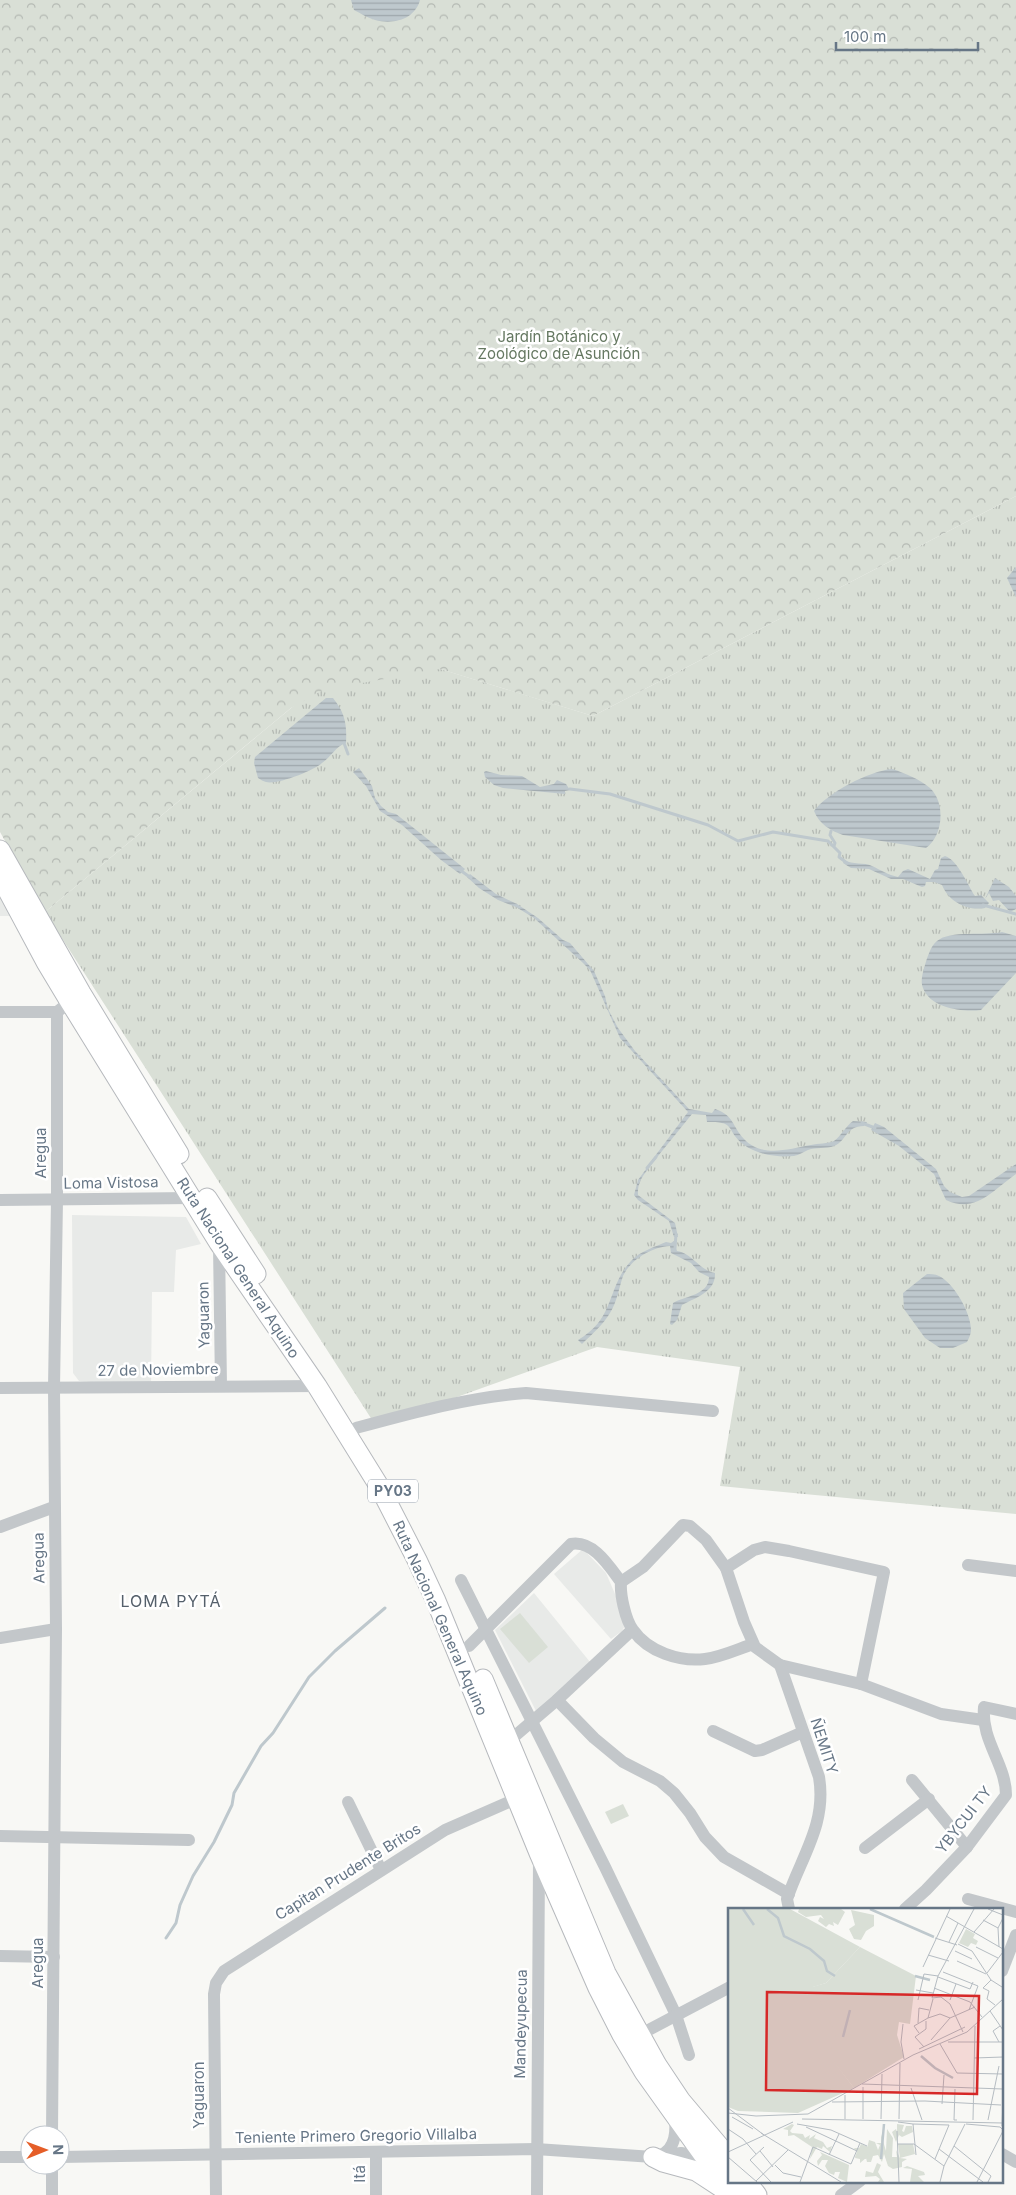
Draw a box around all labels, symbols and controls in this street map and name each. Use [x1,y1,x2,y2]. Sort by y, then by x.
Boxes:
scale bar [836,20,978,52]
text: 100 m [844,27,886,46]
park label: Jardín Botánico y Zoológico de Asunción [478,327,640,363]
street label: Aregua [31,1128,50,1178]
street label: Loma Vistosa [63,1172,159,1193]
street label: Ruta Nacional General Aquino [173,1174,304,1362]
street label: Yaguaron [193,1281,214,1349]
street label: 27 de Noviembre [97,1359,219,1380]
road number: PY03 [368,1480,418,1502]
street label: Ruta Nacional General Aquino [389,1517,492,1718]
street label: Aregua [29,1532,48,1584]
district label: LOMA PYTÁ [120,1591,222,1611]
street label: ÑEMITY [806,1715,842,1776]
street label: YBYCUI TY [931,1782,996,1857]
street label: Capitan Prudente Britos [271,1819,424,1924]
inset map [728,1908,1004,2182]
street label: Aregua [28,1938,47,1988]
street label: Mandeyupecua [510,1969,531,2079]
street label: Yaguaron [189,2061,208,2129]
street label: Teniente Primero Gregorio Villalba [235,2124,477,2147]
north arrow [20,2125,70,2175]
text: N [50,2144,67,2155]
street label: Itá [350,2165,369,2183]

